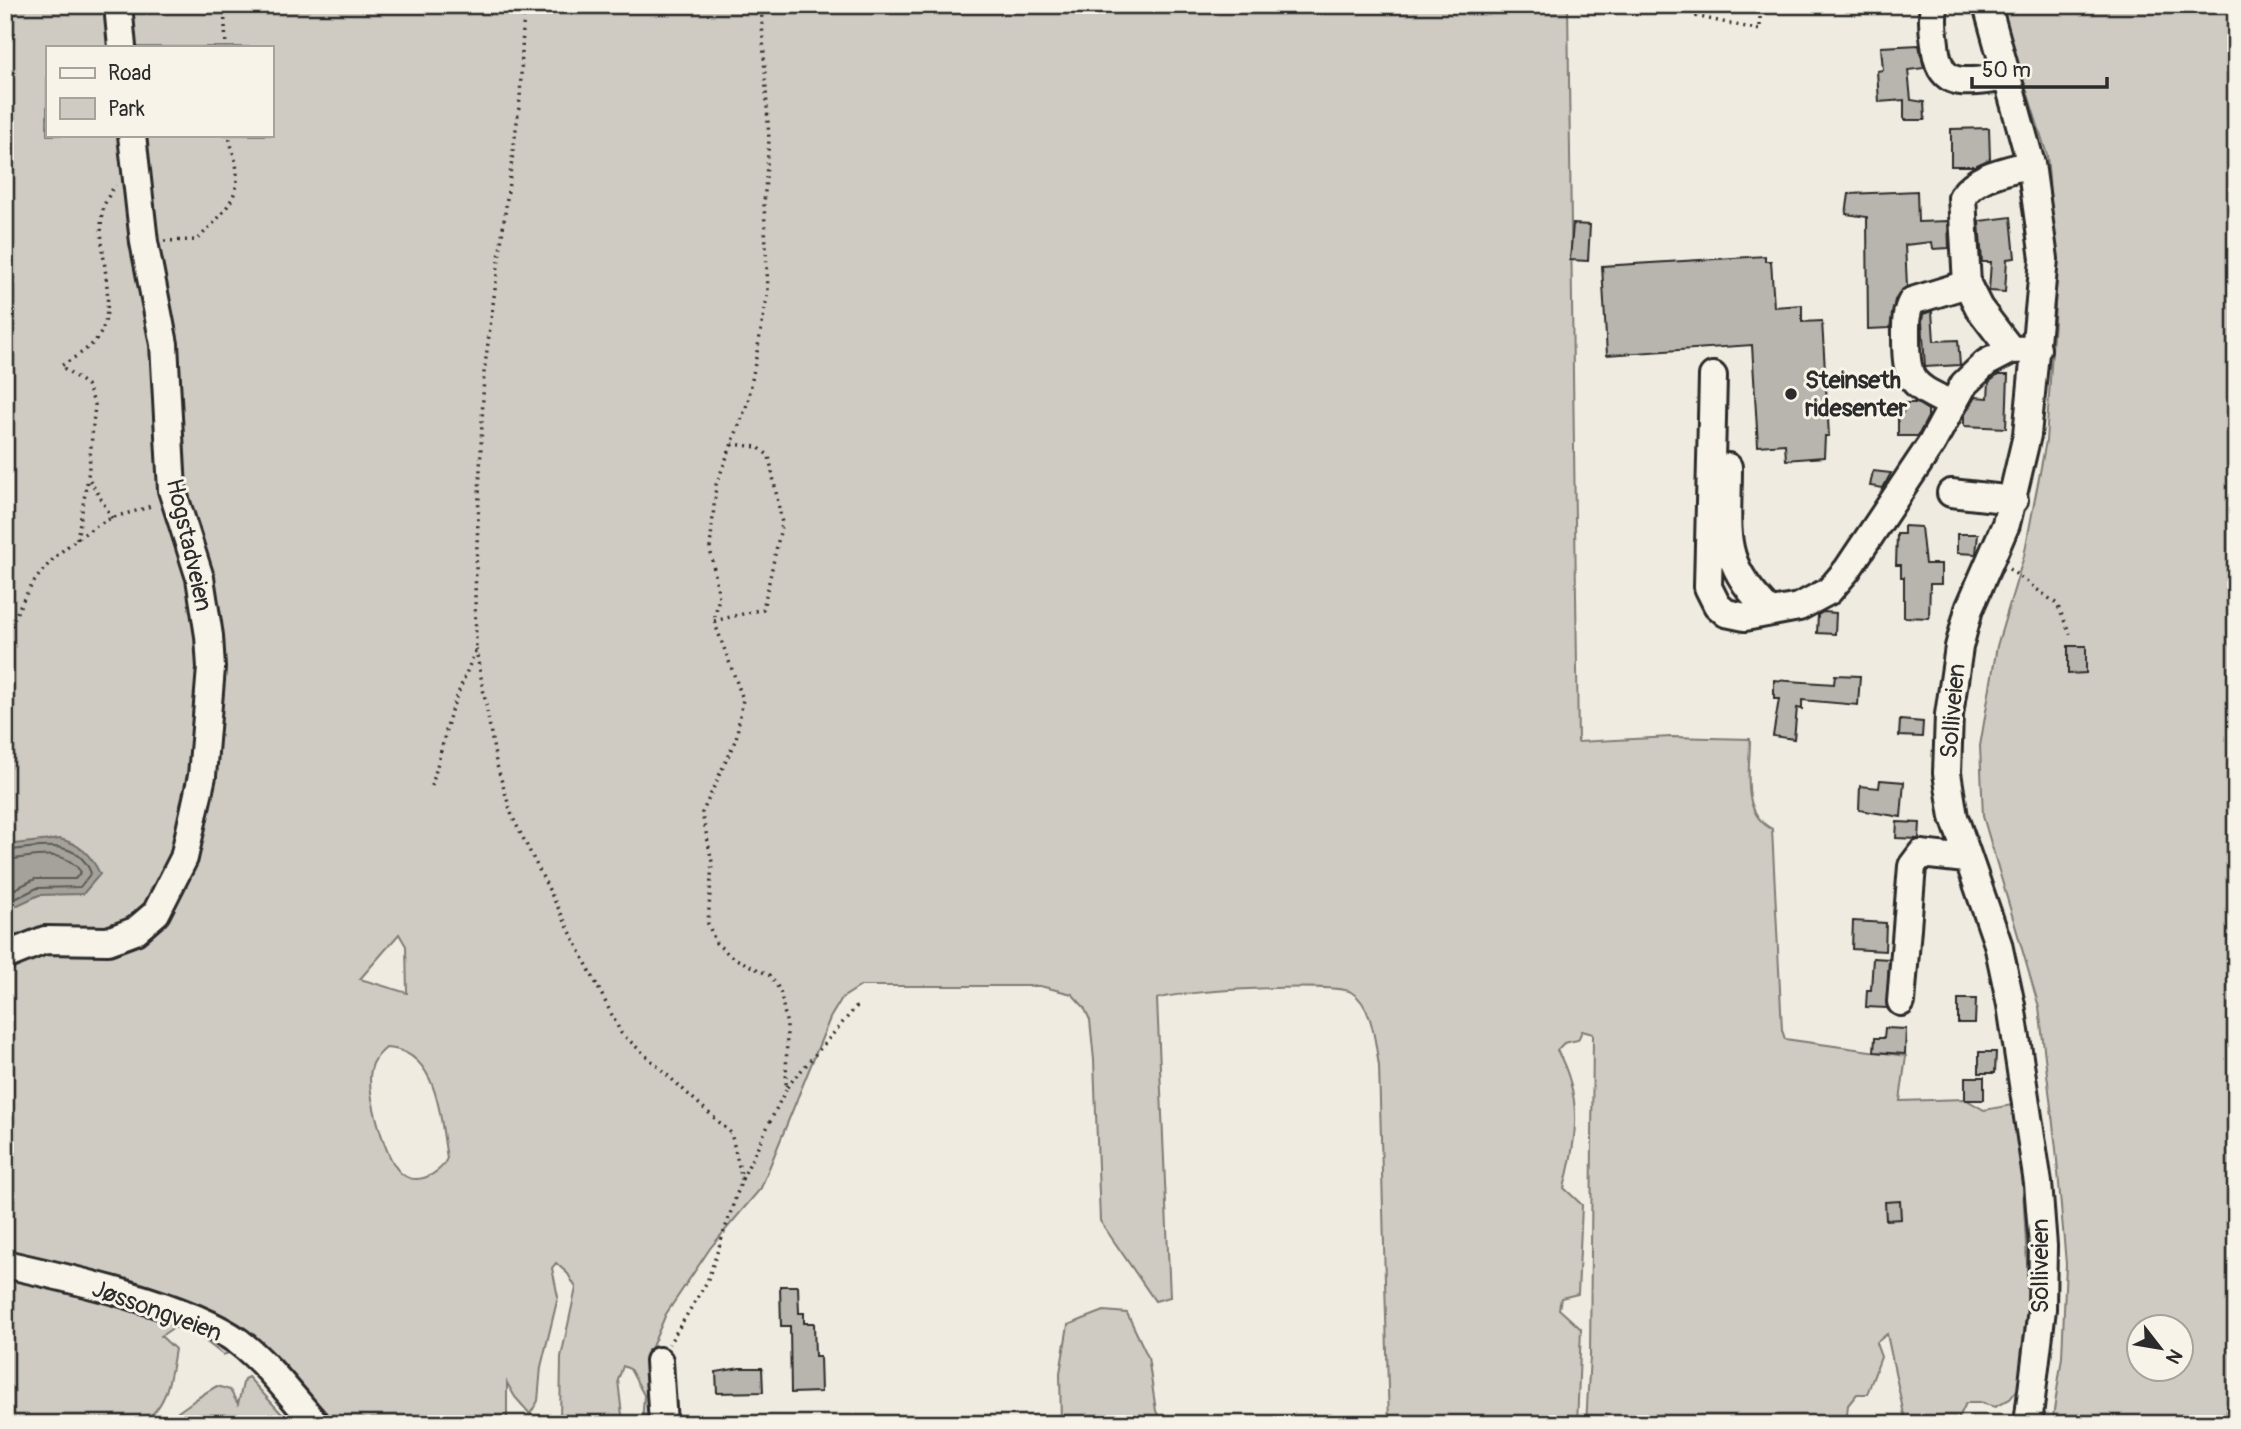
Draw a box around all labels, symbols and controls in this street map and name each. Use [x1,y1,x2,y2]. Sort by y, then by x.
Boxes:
legend [46,46,273,136]
scale bar [1972,46,2106,90]
text: 50 m [1982,57,2031,84]
text: Road [108,60,152,87]
text: Park [108,96,145,123]
place label: Steinseth ridesenter [1805,366,1908,423]
marker: Steinseth ridesenter [1783,386,1799,402]
street label: Hogstadveien [160,476,218,614]
street label: Solliveien [1934,662,1972,760]
street label: Solliveien [2026,1218,2055,1314]
street label: Jøssongveien [88,1274,226,1348]
north arrow [2126,1314,2196,1384]
text: N [2160,1345,2187,1368]

